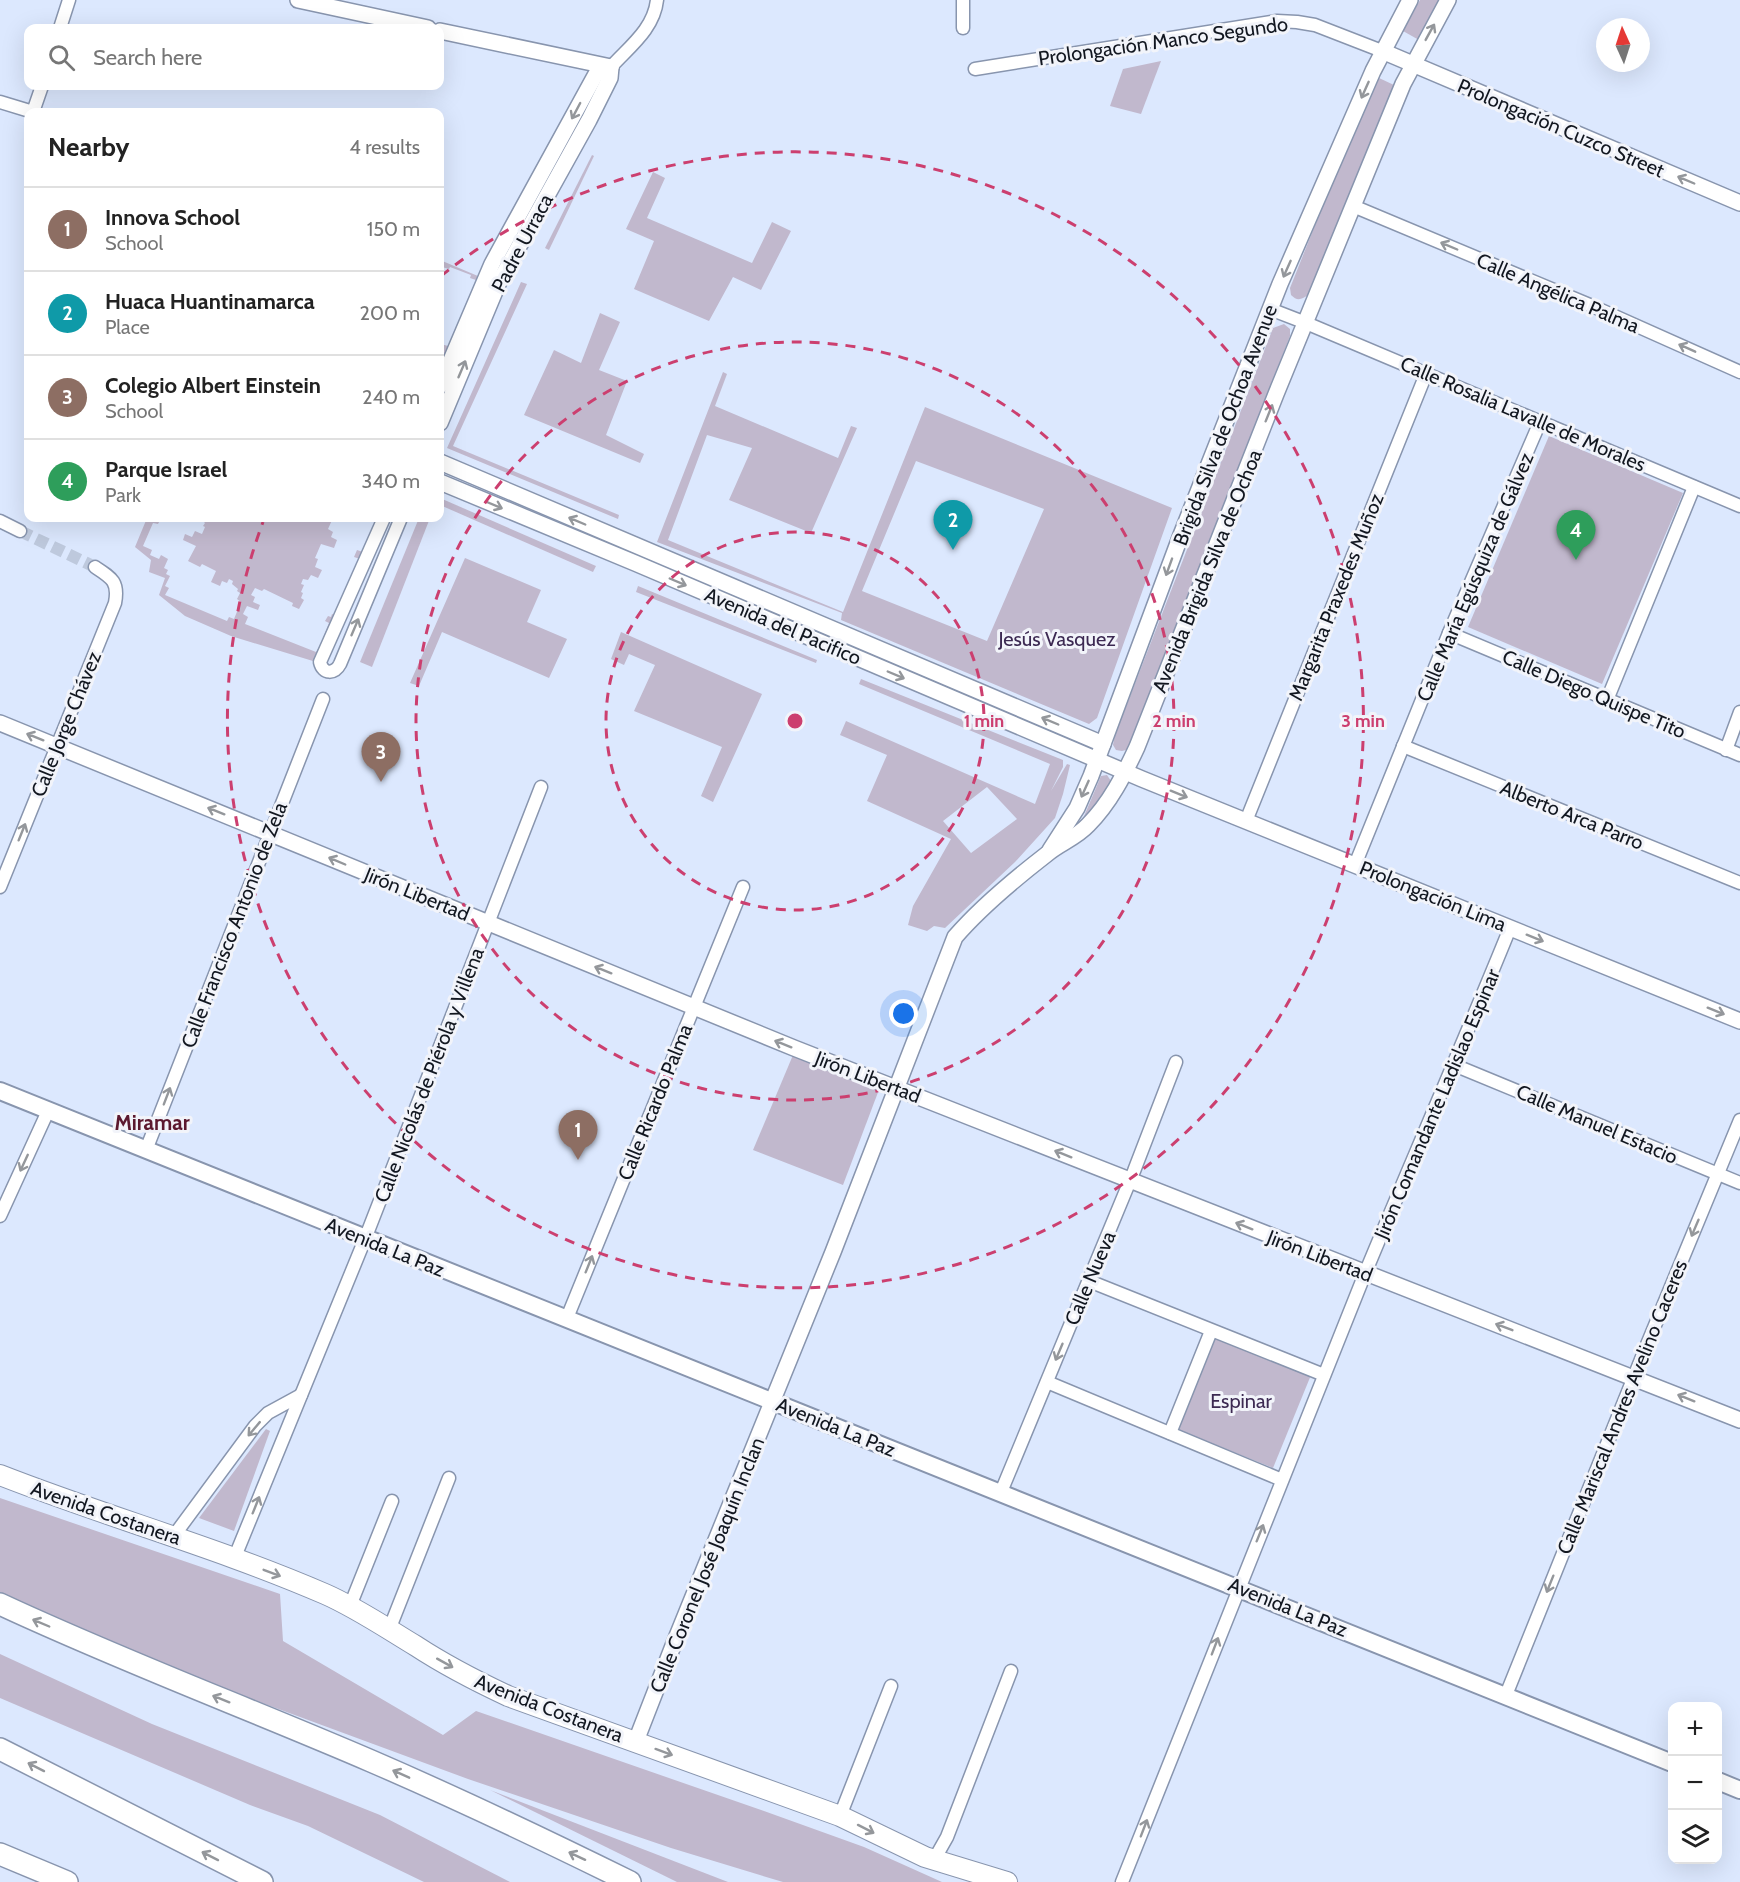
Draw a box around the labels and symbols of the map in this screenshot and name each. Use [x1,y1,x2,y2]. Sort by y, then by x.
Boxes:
street label: Prolongación Manco Segundo [1037,12,1289,70]
north arrow [1596,18,1650,72]
one-way arrow [1424,24,1436,41]
street label: Prolongación Cuzco Street [1454,74,1668,183]
one-way arrow [1359,80,1370,98]
one-way arrow [570,102,582,119]
one-way arrow [1677,174,1696,185]
street label: Padre Urraca [486,190,558,296]
one-way arrow [1441,240,1459,251]
street label: Calle Angélica Palma [1473,248,1643,338]
one-way arrow [1281,259,1292,277]
street label: Brigida Silva de Ochoa Avenue [1168,301,1282,549]
one-way arrow [1678,342,1696,353]
street label: Calle Rosalia Lavalle de Morales [1397,351,1649,477]
one-way arrow [457,361,468,379]
one-way arrow [1264,405,1275,423]
street label: Avenida Brigida Silva de Ochoa [1147,446,1267,696]
street label: Calle María Egúsquiza de Gálvez [1412,449,1538,705]
street label: Margarita Praxedes Muñoz [1283,490,1389,704]
one-way arrow [484,500,502,511]
pin: 2 [934,500,972,550]
pin: 4 [1556,510,1596,560]
one-way arrow [569,515,587,526]
one-way arrow [1163,557,1174,576]
one-way arrow [669,577,687,588]
street label: Avenida del Pacifico [701,582,865,670]
one-way arrow [350,618,361,637]
park label: Jesús Vasquez [997,627,1116,651]
street label: Calle Diego Quispe Tito [1499,644,1689,744]
street label: Calle Jorge Chávez [26,648,106,800]
one-way arrow [887,670,905,681]
text: 1 min [964,710,1004,732]
text: 2 min [1152,710,1196,732]
text: 3 min [1341,710,1385,732]
centre of rings [785,711,805,731]
one-way arrow [1041,715,1059,726]
one-way arrow [27,731,45,742]
pin: 3 [362,732,400,782]
street label: Alberto Arca Parro [1497,775,1647,855]
one-way arrow [1079,779,1091,797]
one-way arrow [1170,789,1188,800]
street label: Calle Francisco Antonio de Zela [176,798,292,1051]
one-way arrow [207,805,226,816]
one-way arrow [17,824,28,842]
one-way arrow [328,855,347,866]
street label: Prolongación Lima [1356,856,1510,937]
street label: Jirón Libertad [360,862,473,926]
one-way arrow [1526,933,1544,944]
street label: Calle Nicolás de Piérola y Villena [369,944,489,1206]
one-way arrow [594,964,612,975]
street label: Jirón Comandante Ladislao Espinar [1369,965,1505,1244]
your location [889,999,918,1028]
one-way arrow [1706,1006,1725,1017]
street label: Calle Ricardo Palma [613,1020,697,1184]
one-way arrow [775,1038,793,1049]
street label: Jirón Libertad [811,1046,924,1108]
street label: Calle Manuel Estacio [1513,1079,1681,1169]
one-way arrow [162,1087,173,1105]
district label: Miramar [114,1110,190,1135]
pin: 1 [558,1110,598,1160]
one-way arrow [1054,1148,1072,1159]
one-way arrow [18,1154,29,1172]
street label: Avenida La Paz [322,1212,448,1282]
one-way arrow [1689,1219,1700,1237]
one-way arrow [1235,1220,1254,1231]
street label: Jirón Libertad [1263,1225,1376,1287]
street label: Calle Nueva [1059,1227,1121,1329]
one-way arrow [584,1255,595,1274]
street label: Calle Mariscal Andres Avelino Caceres [1552,1256,1692,1558]
one-way arrow [1495,1321,1514,1332]
one-way arrow [1053,1342,1064,1360]
park label: Espinar [1210,1389,1273,1413]
street label: Avenida La Paz [773,1392,899,1462]
one-way arrow [1677,1392,1695,1403]
one-way arrow [247,1421,261,1436]
street label: Calle Coronel José Joaquín Inclan [645,1434,769,1696]
street label: Avenida Costanera [28,1476,185,1550]
one-way arrow [251,1496,262,1514]
one-way arrow [1255,1525,1266,1543]
one-way arrow [263,1568,281,1579]
street label: Avenida La Paz [1225,1572,1351,1642]
one-way arrow [1544,1574,1555,1593]
one-way arrow [33,1616,51,1628]
one-way arrow [1210,1637,1221,1656]
one-way arrow [436,1657,453,1669]
street label: Avenida Costanera [471,1669,627,1747]
one-way arrow [212,1693,230,1704]
one-way arrow [654,1747,673,1758]
one-way arrow [28,1761,46,1773]
one-way arrow [392,1768,410,1780]
one-way arrow [1139,1819,1150,1837]
one-way arrow [856,1823,874,1835]
one-way arrow [202,1849,220,1861]
one-way arrow [569,1850,587,1862]

